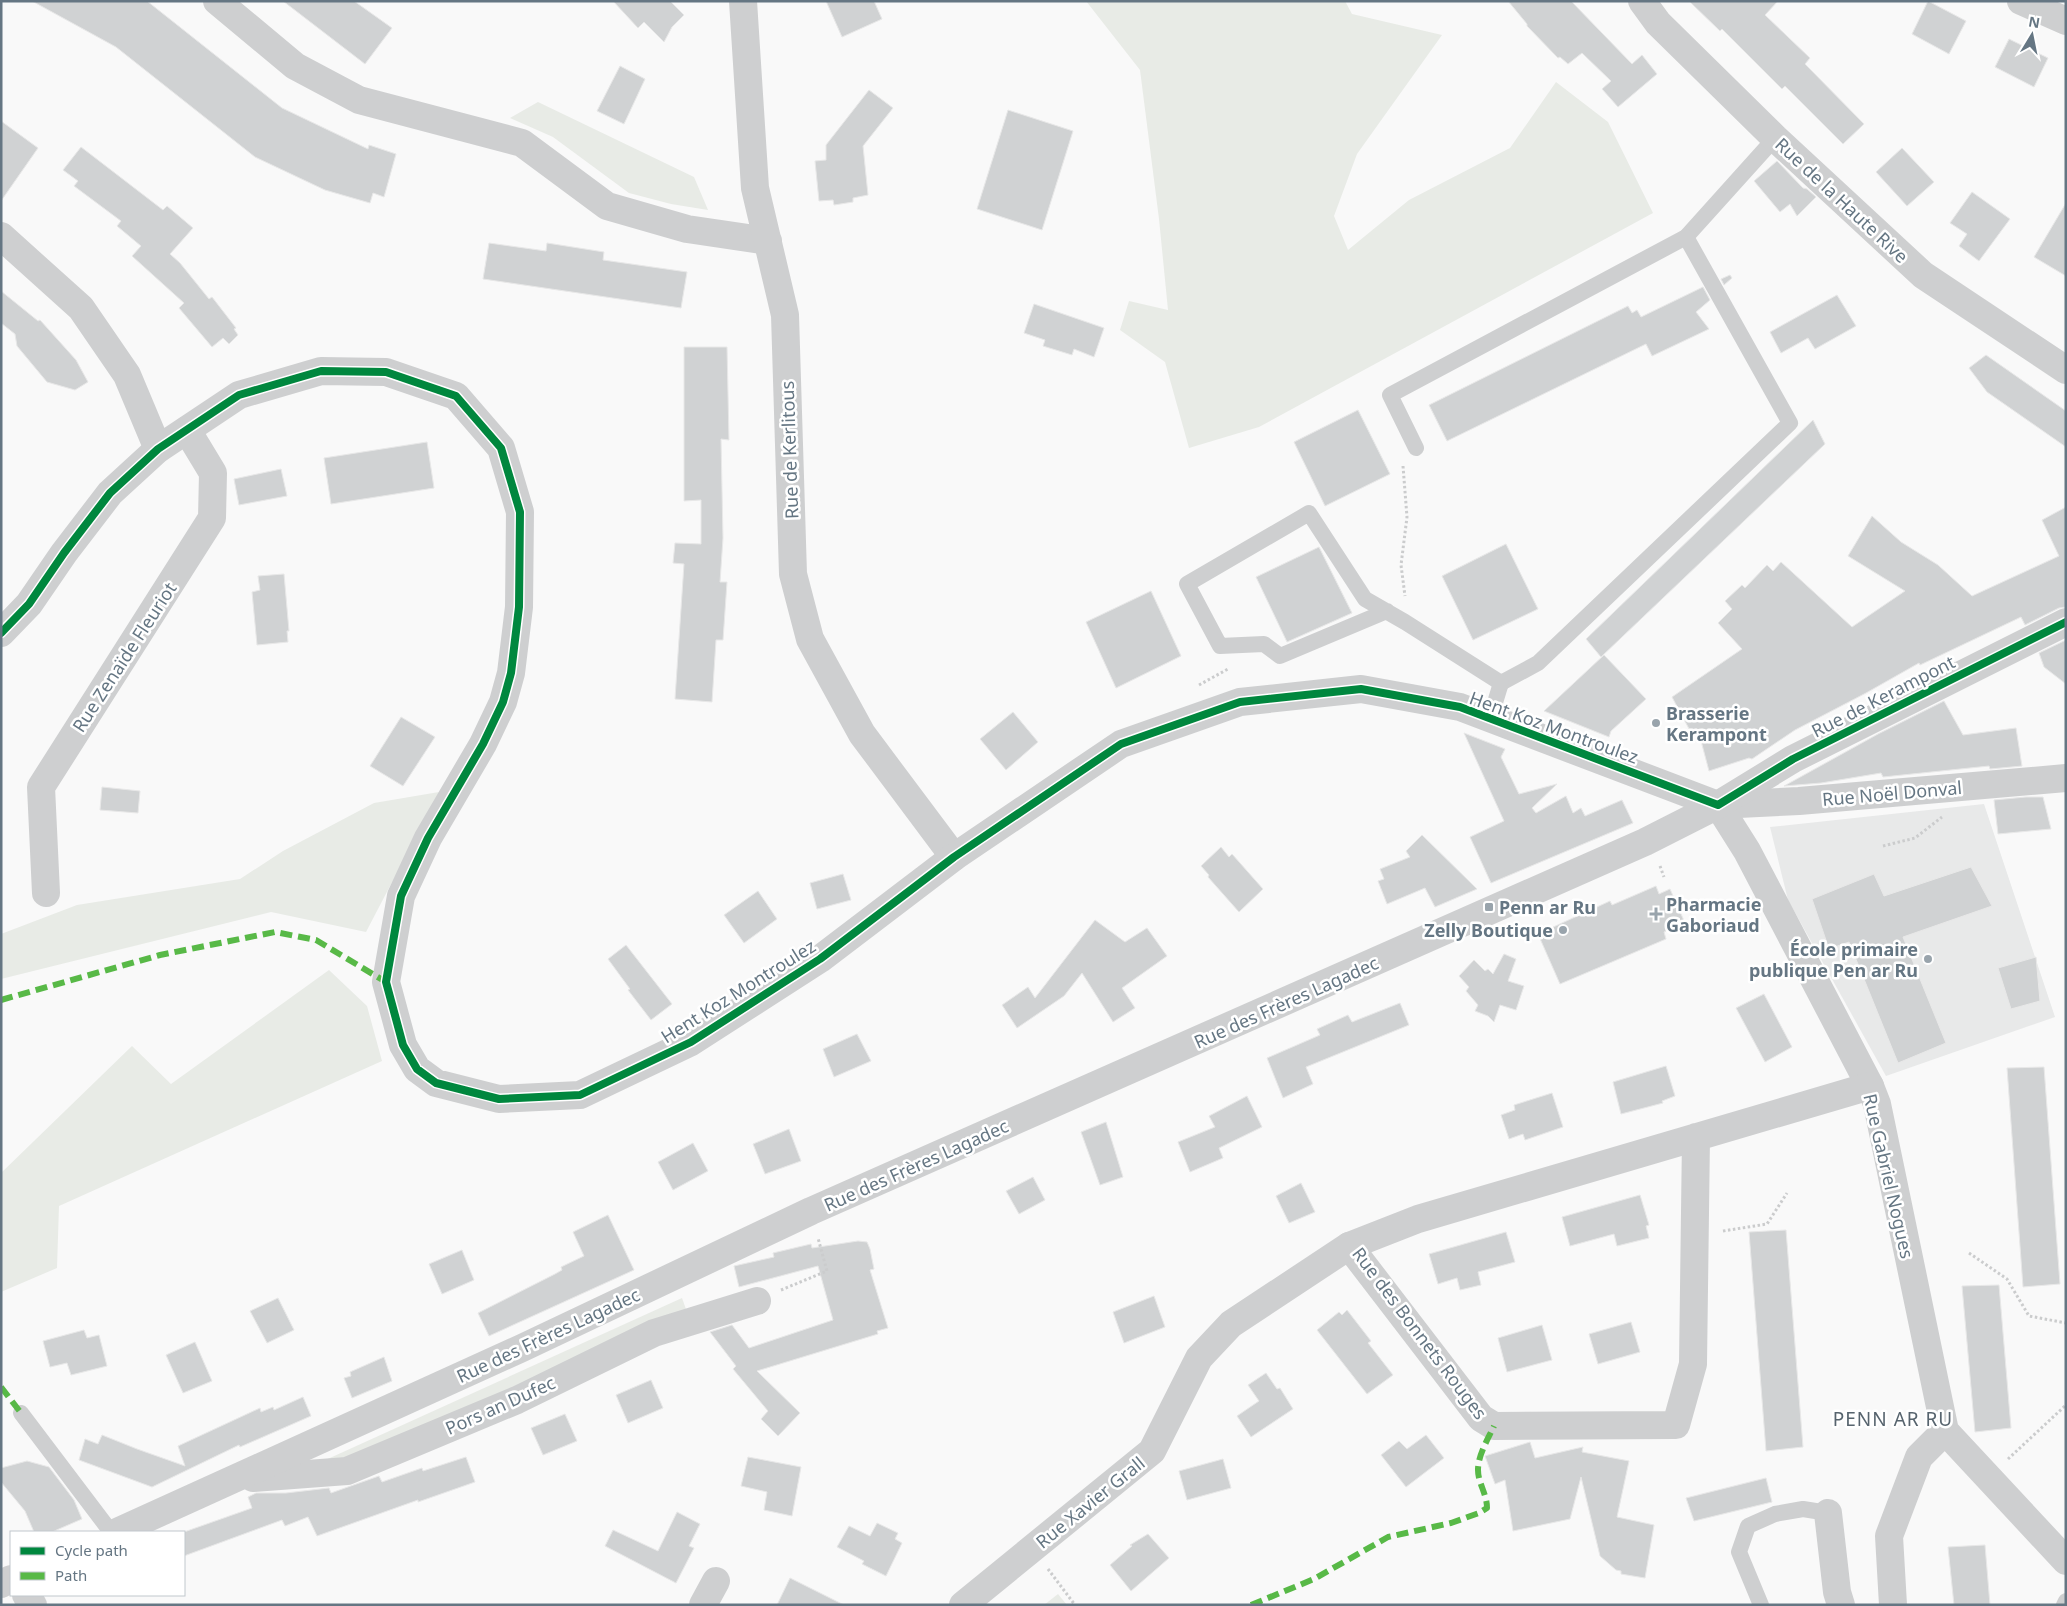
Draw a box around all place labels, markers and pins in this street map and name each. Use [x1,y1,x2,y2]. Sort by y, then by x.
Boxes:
place label: Brasserie Kerampont [1666,701,1767,746]
marker: Brasserie Kerampont [1650,717,1662,729]
place label: Pharmacie Gaboriaud [1666,892,1761,937]
place label: Penn ar Ru [1499,895,1596,919]
marker: Penn ar Ru [1483,901,1495,913]
marker: Pharmacie Gaboriaud [1650,908,1662,920]
place label: Zelly Boutique [1424,918,1553,942]
marker: Zelly Boutique [1557,924,1569,936]
place label: École primaire publique Pen ar Ru [1749,937,1918,982]
marker: École primaire publique Pen ar Ru [1922,953,1934,965]

